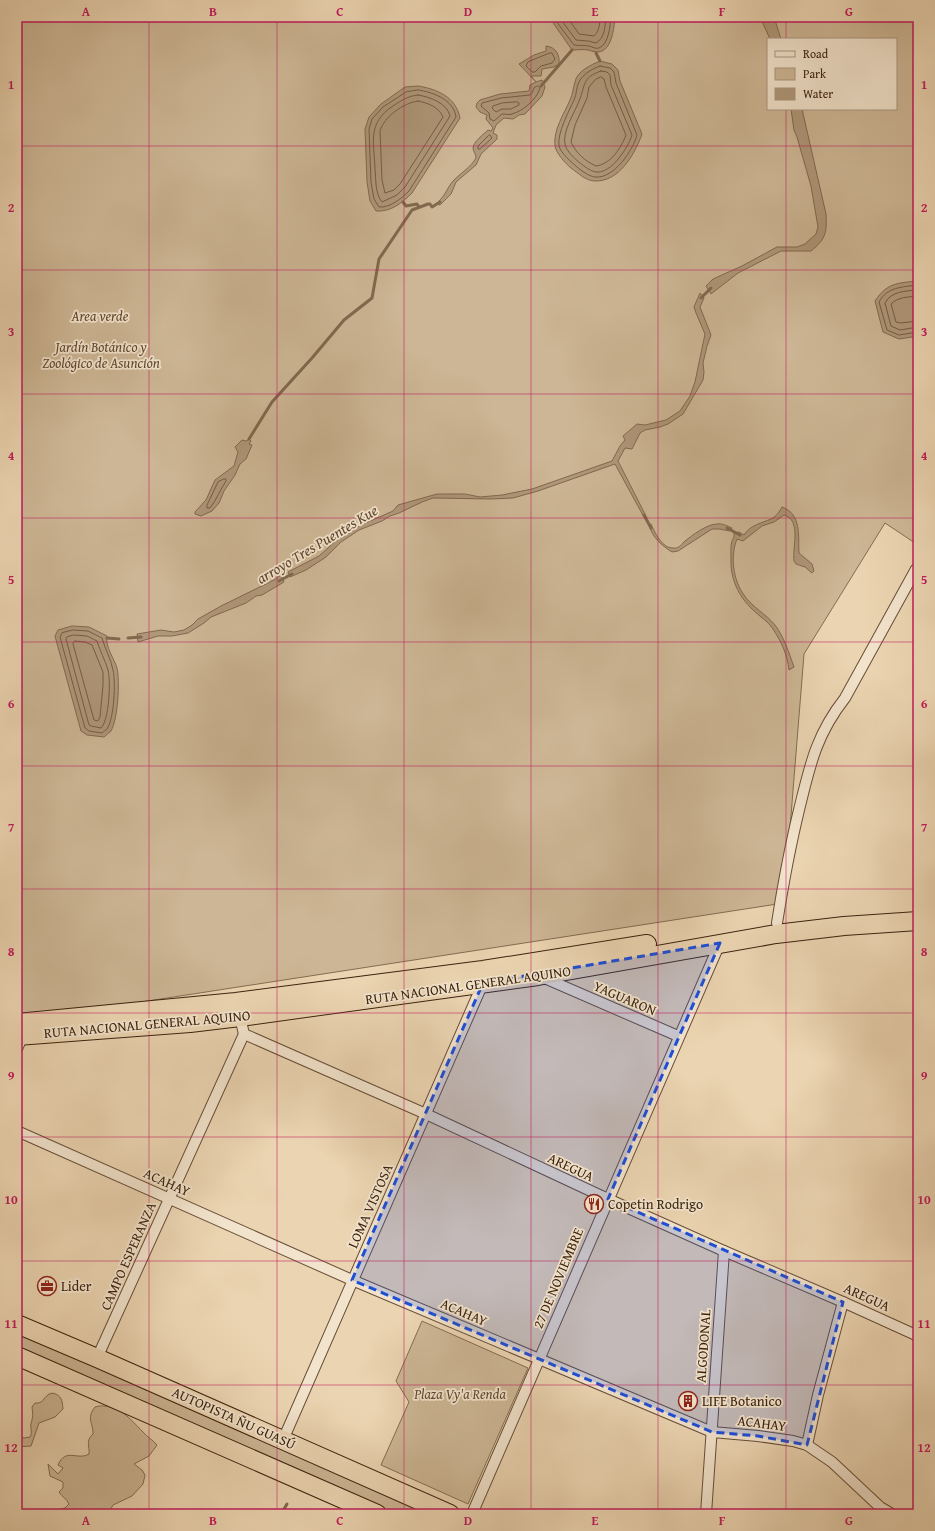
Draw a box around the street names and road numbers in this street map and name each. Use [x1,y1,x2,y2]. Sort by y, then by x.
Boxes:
street label: RUTA NACIONAL GENERAL AQUINO [364,961,572,1009]
street label: YAGUARON [590,976,660,1020]
street label: RUTA NACIONAL GENERAL AQUINO [43,1005,251,1043]
street label: AREGUA [545,1148,598,1187]
street label: LOMA VISTOSA [342,1160,398,1251]
street label: ACAHAY [141,1163,194,1201]
street label: CAMPO ESPERANZA [95,1198,161,1313]
street label: 27 DE NOVIEMBRE [528,1225,588,1331]
street label: AREGUA [841,1278,894,1316]
street label: ACAHAY [438,1293,491,1331]
street label: ALGODONAL [690,1308,716,1383]
street label: AUTOPISTA ÑU GUASÚ [169,1382,299,1454]
street label: ACAHAY [736,1410,788,1436]

